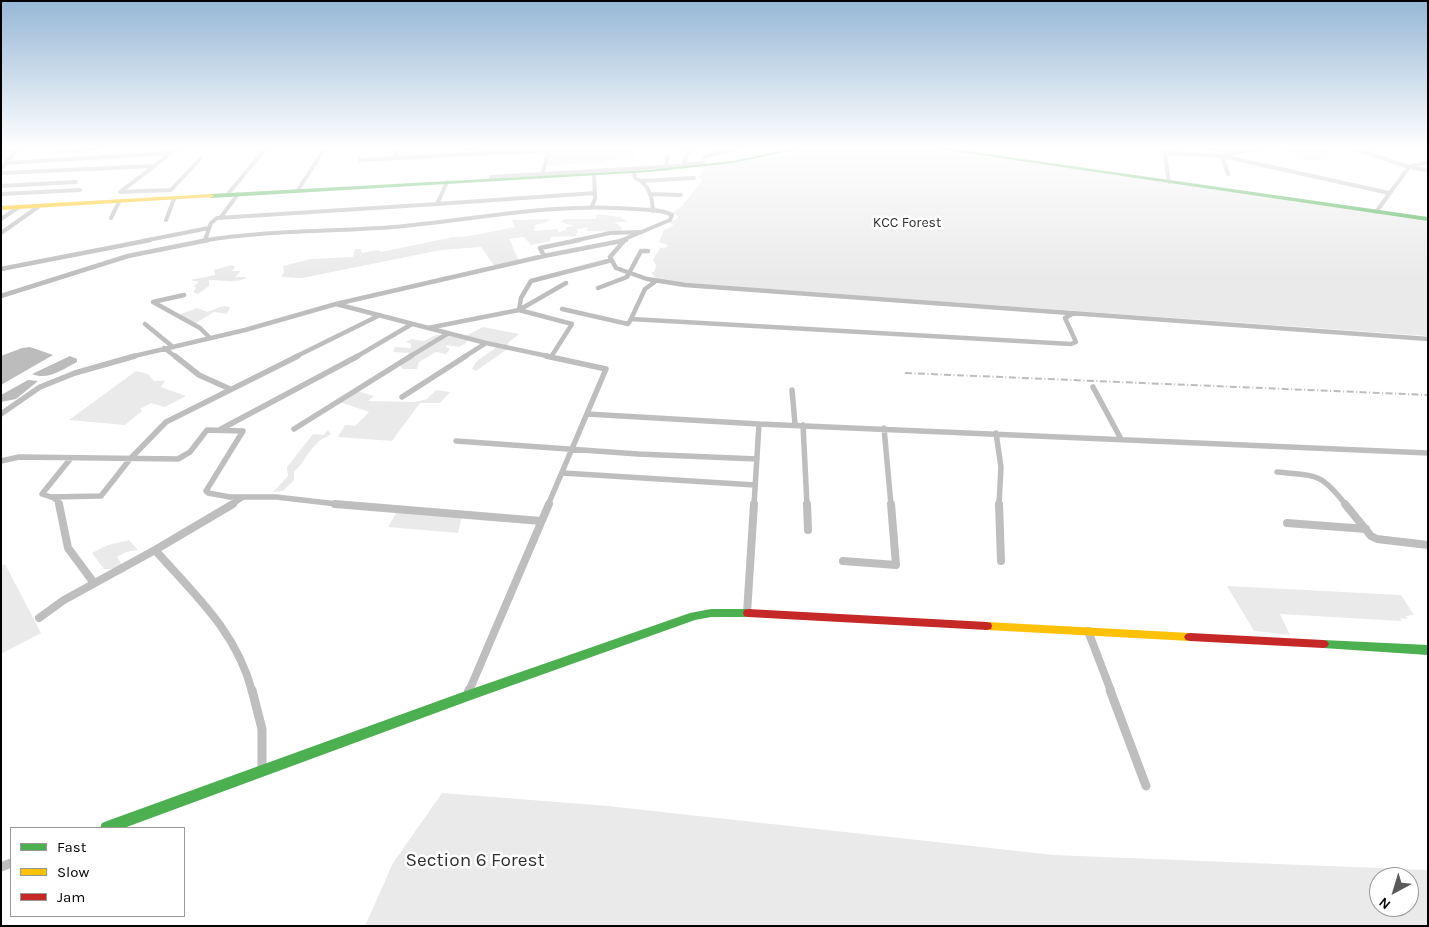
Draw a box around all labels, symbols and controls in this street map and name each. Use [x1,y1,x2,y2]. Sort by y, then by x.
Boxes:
park label: KCC Forest [873,215,941,231]
legend [10,827,185,917]
text: Fast [57,838,86,856]
park label: Section 6 Forest [405,850,545,872]
text: Slow [57,863,89,881]
north arrow [1369,867,1419,917]
text: Jam [57,888,85,906]
text: N [1376,894,1394,913]

